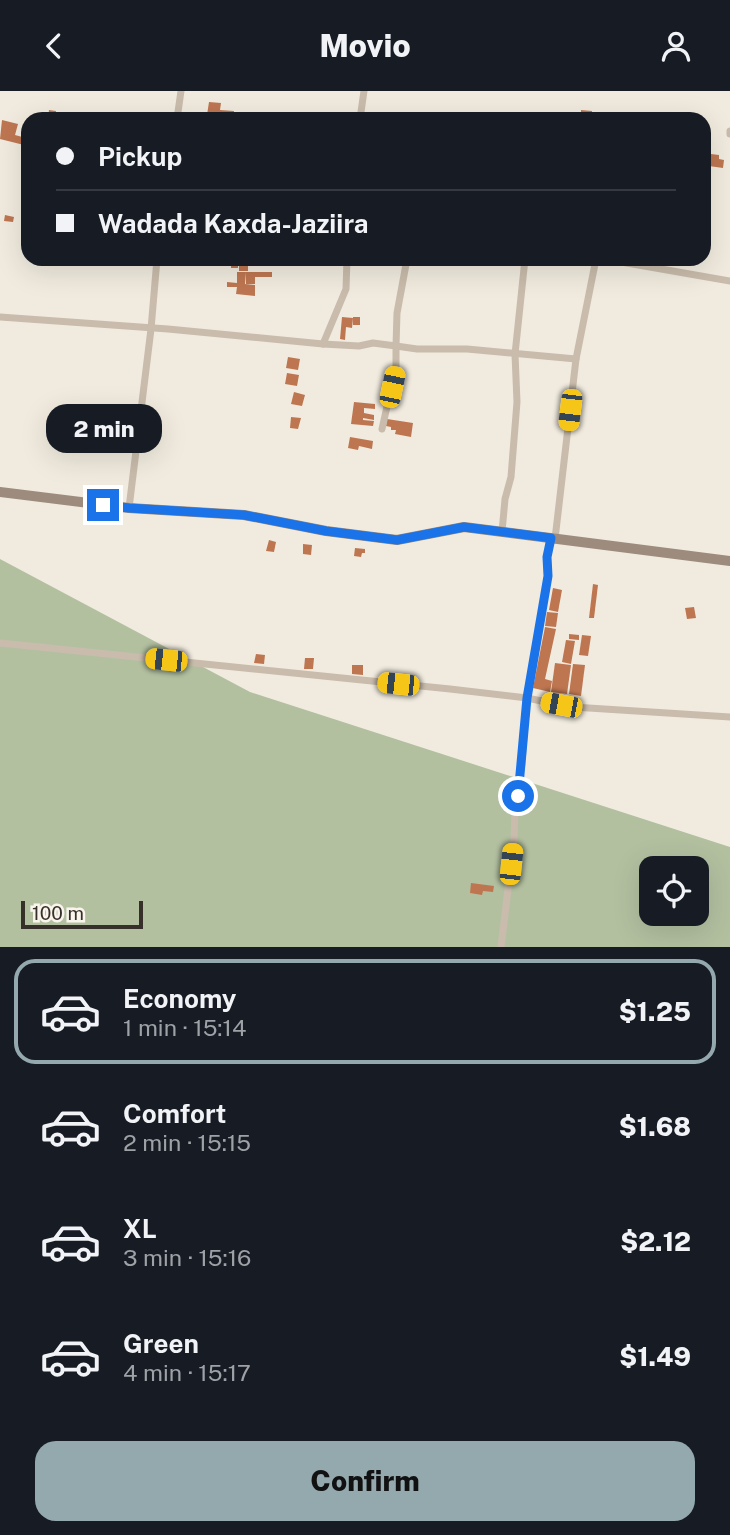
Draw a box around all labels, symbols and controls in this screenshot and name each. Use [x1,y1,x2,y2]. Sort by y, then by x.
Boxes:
icon: back [35,27,73,65]
text: Movio [319,27,411,64]
icon: person [657,27,695,65]
text: Pickup [98,141,182,172]
text: Wadada Kaxda-Jaziira [98,208,369,239]
car [378,364,407,410]
car [558,388,583,432]
callout: 2 min [45,403,161,453]
text: 2 min [73,415,135,442]
route end [87,489,119,521]
car [145,647,188,673]
car [377,671,420,697]
car [539,691,584,719]
route start [502,780,534,812]
car [499,842,524,886]
map controls [639,856,709,926]
button: locate [639,856,709,926]
scale bar [21,898,144,930]
text: 100 m [32,902,84,924]
icon: car [39,980,102,1043]
text: Economy [123,983,236,1014]
text: $1.25 [619,996,691,1027]
text: 1 min · 15:14 [123,1014,246,1041]
icon: car [39,1095,102,1158]
text: Comfort [123,1098,226,1129]
text: $1.68 [619,1111,691,1142]
text: 2 min · 15:15 [123,1129,251,1156]
icon: car [39,1210,102,1273]
text: XL [123,1213,157,1244]
text: $2.12 [620,1226,691,1257]
text: 3 min · 15:16 [123,1244,251,1271]
icon: car [39,1325,102,1388]
text: Green [123,1328,199,1359]
text: $1.49 [619,1341,691,1372]
text: 4 min · 15:17 [123,1359,251,1386]
button: Confirm [35,1441,695,1521]

